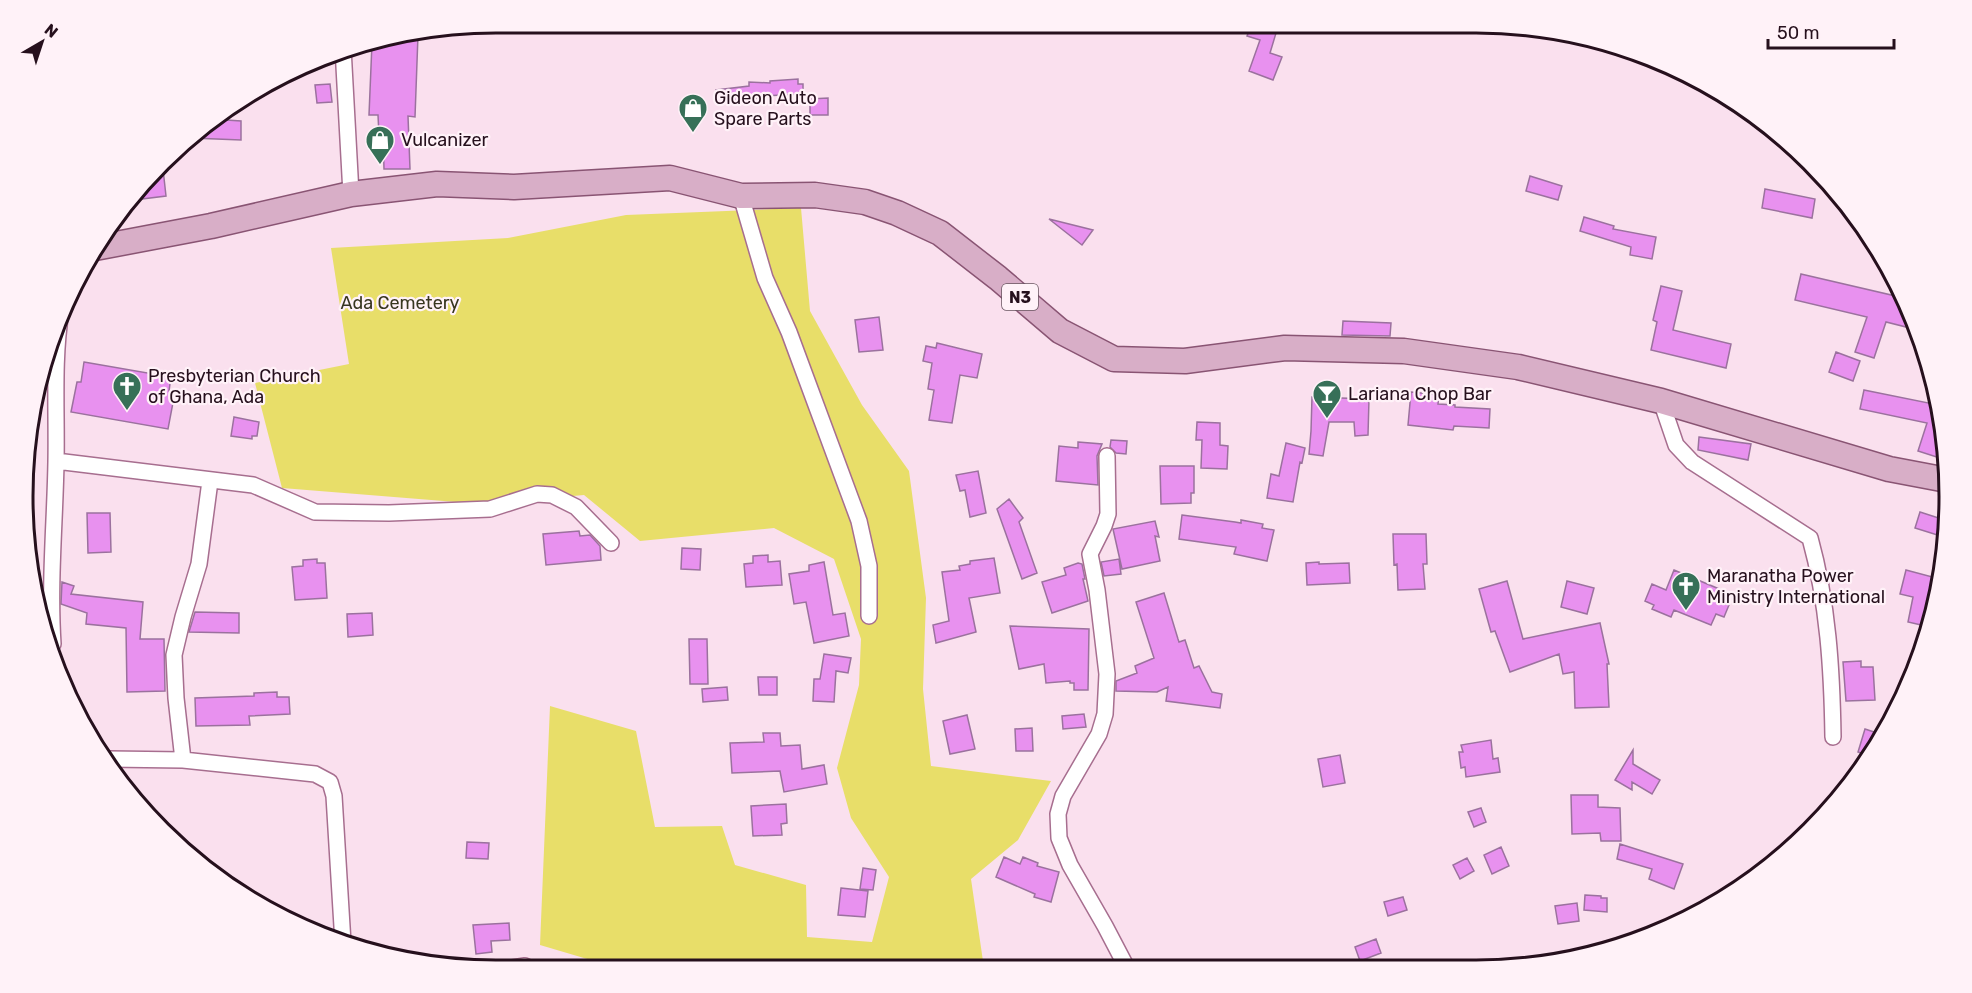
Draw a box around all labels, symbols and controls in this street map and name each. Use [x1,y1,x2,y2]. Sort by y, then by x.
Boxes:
north arrow [12,12,72,72]
scale bar [1768,12,1894,50]
text: N [41,20,62,42]
text: 50 m [1777,22,1820,44]
place label: Gideon Auto Spare Parts [714,87,817,130]
shop icon: Gideon Auto Spare Parts [677,92,709,134]
shop icon: Vulcanizer [364,124,396,166]
place label: Vulcanizer [401,129,489,151]
road number: N3 [1002,284,1038,310]
park label: Ada Cemetery [341,292,460,314]
place label: Presbyterian Church of Ghana, Ada [148,365,321,408]
church icon: Presbyterian Church of Ghana, Ada [111,370,143,412]
bar icon: Lariana Chop Bar [1311,378,1343,420]
place label: Lariana Chop Bar [1348,383,1492,405]
place label: Maranatha Power Ministry International [1707,565,1885,608]
church icon: Maranatha Power Ministry International [1670,570,1702,612]

